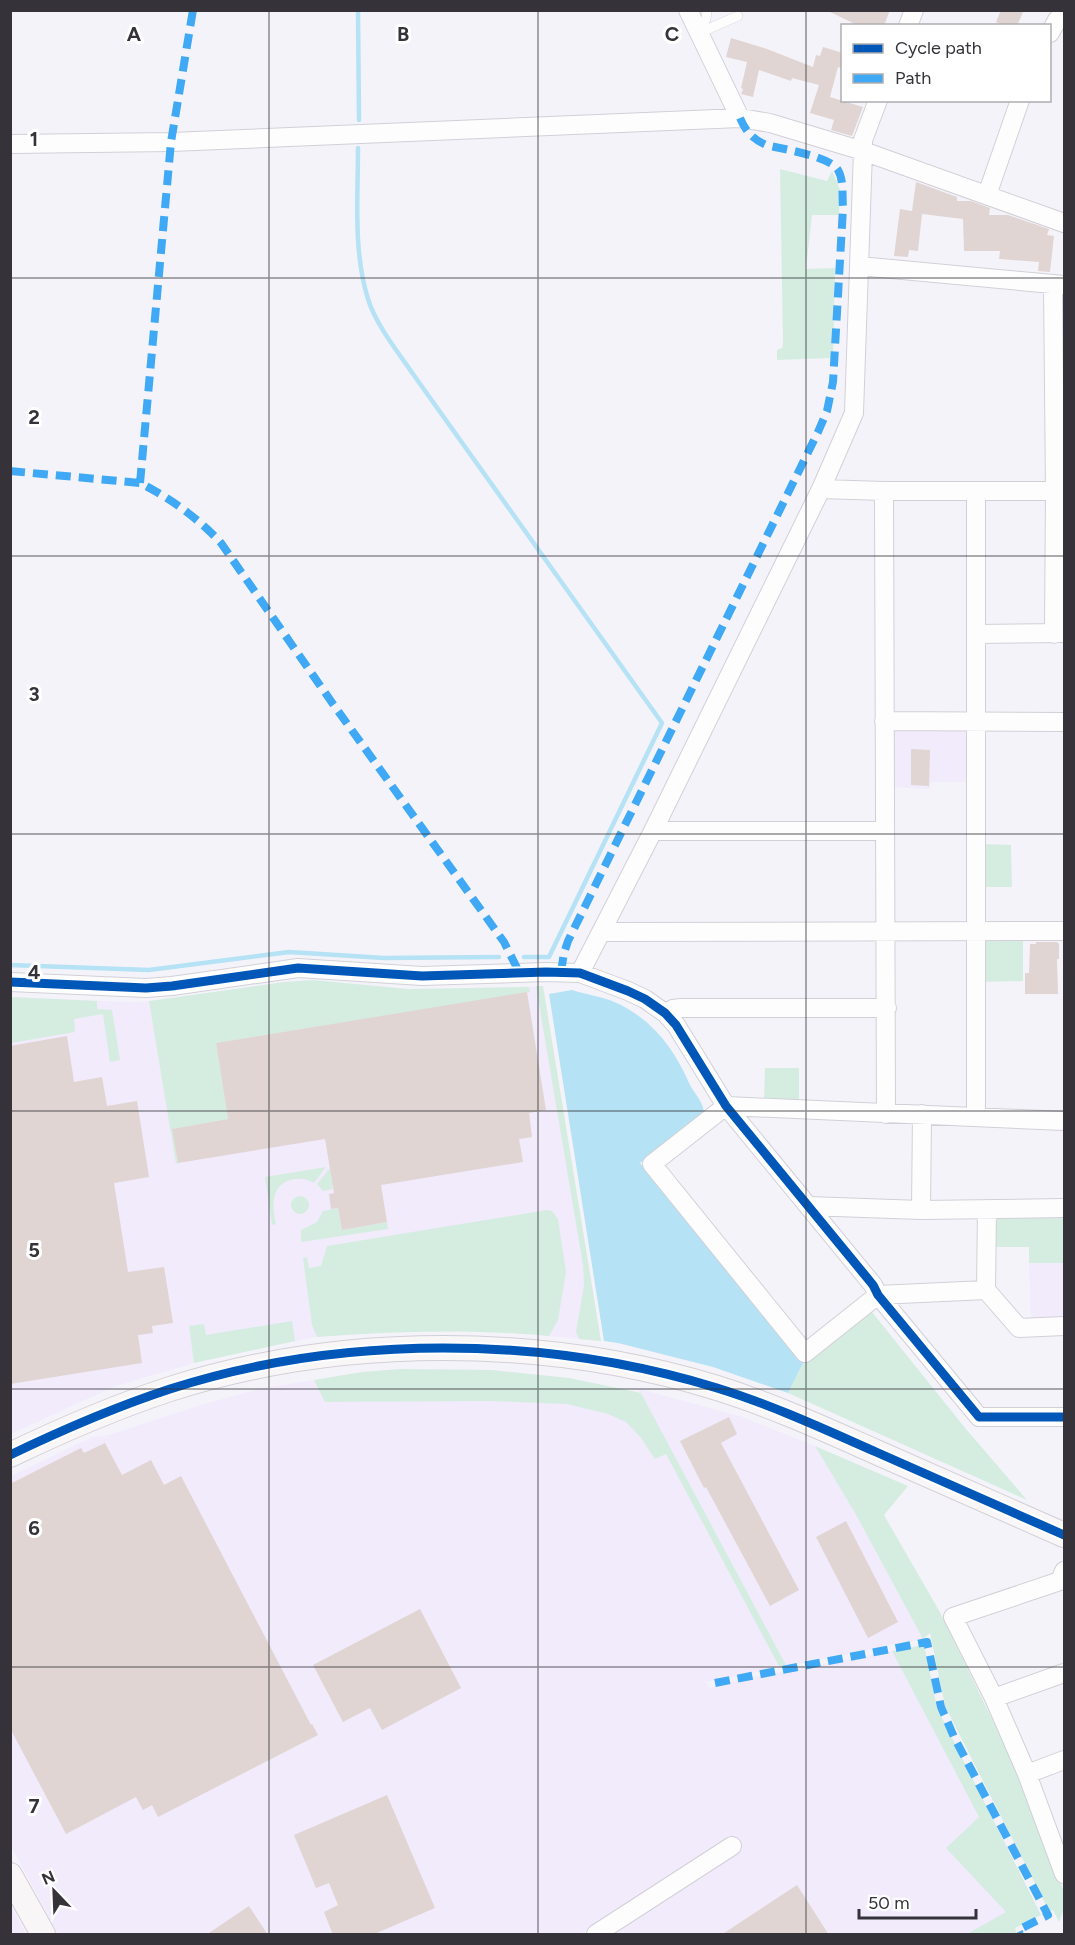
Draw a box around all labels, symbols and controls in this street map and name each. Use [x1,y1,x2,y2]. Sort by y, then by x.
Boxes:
text: A [127,22,142,46]
text: B [397,22,409,46]
text: C [665,22,679,46]
legend [841,24,1051,102]
text: Cycle path [895,37,982,59]
text: Path [895,67,931,89]
text: 1 [30,127,38,151]
text: 2 [28,405,40,429]
text: 3 [28,682,40,706]
text: 4 [28,960,41,984]
text: 5 [28,1238,40,1262]
text: 6 [28,1516,40,1540]
text: 7 [28,1794,40,1818]
north arrow [24,1861,84,1921]
text: N [39,1866,58,1889]
scale bar [859,1882,976,1920]
text: 50 m [868,1892,910,1914]

